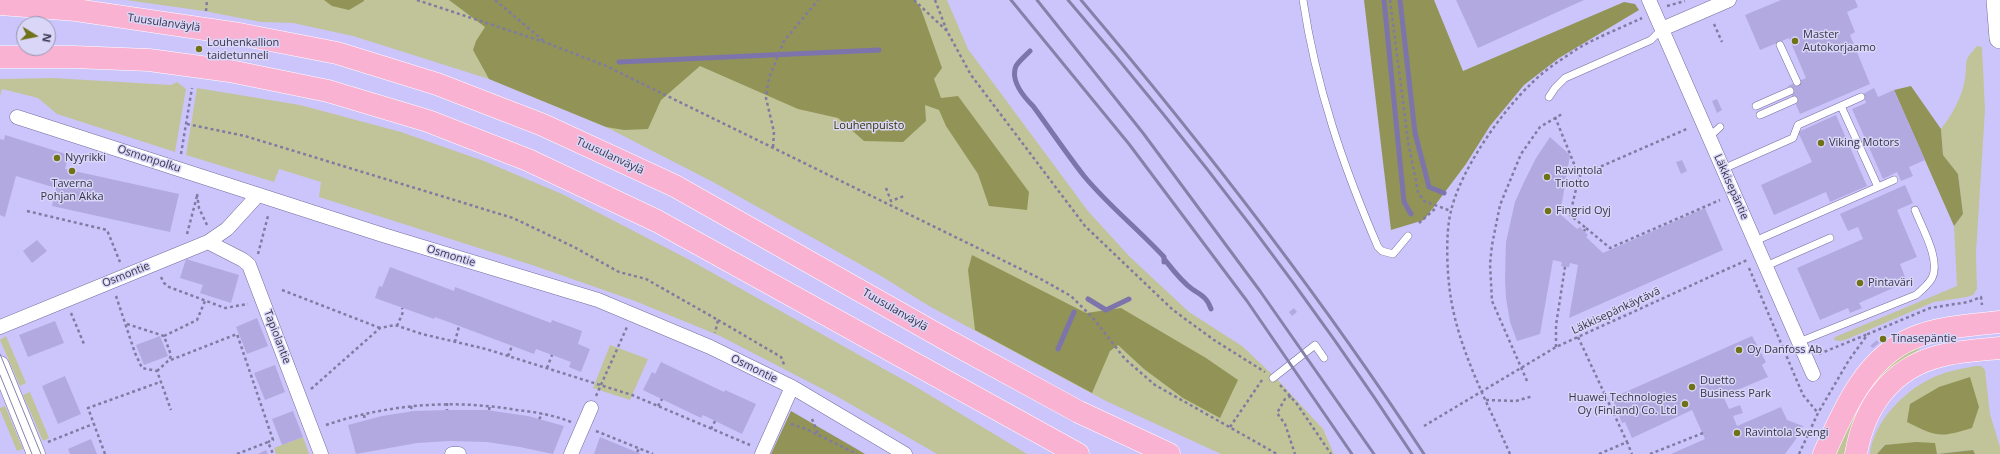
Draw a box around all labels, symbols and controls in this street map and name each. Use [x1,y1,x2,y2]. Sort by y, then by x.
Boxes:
street label: Tuusulanväylä [127,11,201,35]
north arrow [16,16,56,56]
place label: Master Autokorjaamo [1803,28,1876,54]
text: N [39,32,55,44]
place label: Louhenkallion taidetunneli [207,36,279,62]
marker: Master Autokorjaamo [1790,36,1800,46]
marker: Louhenkallion taidetunneli [194,44,204,54]
park label: Louhenpuisto [834,119,904,133]
street label: Tuusulanväylä [574,135,646,177]
place label: Viking Motors [1829,136,1899,150]
marker: Viking Motors [1816,138,1826,148]
street label: Osmonpolku [116,143,182,175]
place label: Nyyrikki [65,151,106,165]
street label: Läkkisepäntie [1711,152,1751,222]
marker: Nyyrikki [52,153,62,163]
place label: Ravintola Triotto [1555,164,1602,190]
marker: Taverna Pohjan Akka [67,166,77,176]
marker: Ravintola Triotto [1542,172,1552,182]
place label: Taverna Pohjan Akka [40,177,104,203]
place label: Fingrid Oyj [1556,204,1611,218]
marker: Fingrid Oyj [1543,206,1553,216]
street label: Osmontie [425,242,477,270]
street label: Osmontie [100,259,152,291]
place label: Pintaväri [1868,276,1913,290]
marker: Pintaväri [1855,278,1865,288]
street label: Läkkisepänkäytävä [1570,285,1662,337]
street label: Tuusulanväylä [860,286,930,334]
street label: Tapiolantie [261,308,293,366]
place label: Tinasepäntie [1891,332,1957,346]
marker: Tinasepäntie [1878,334,1888,344]
place label: Oy Danfoss Ab [1747,343,1822,357]
marker: Oy Danfoss Ab [1734,345,1744,355]
street label: Osmontie [729,352,779,386]
place label: Duetto Business Park [1700,374,1771,400]
marker: Duetto Business Park [1687,382,1697,392]
place label: Huawei Technologies Oy (Finland) Co. Ltd [1569,391,1677,417]
marker: Huawei Technologies Oy (Finland) Co. Ltd [1680,399,1690,409]
place label: Ravintola Svengi [1745,426,1828,440]
marker: Ravintola Svengi [1732,428,1742,438]

